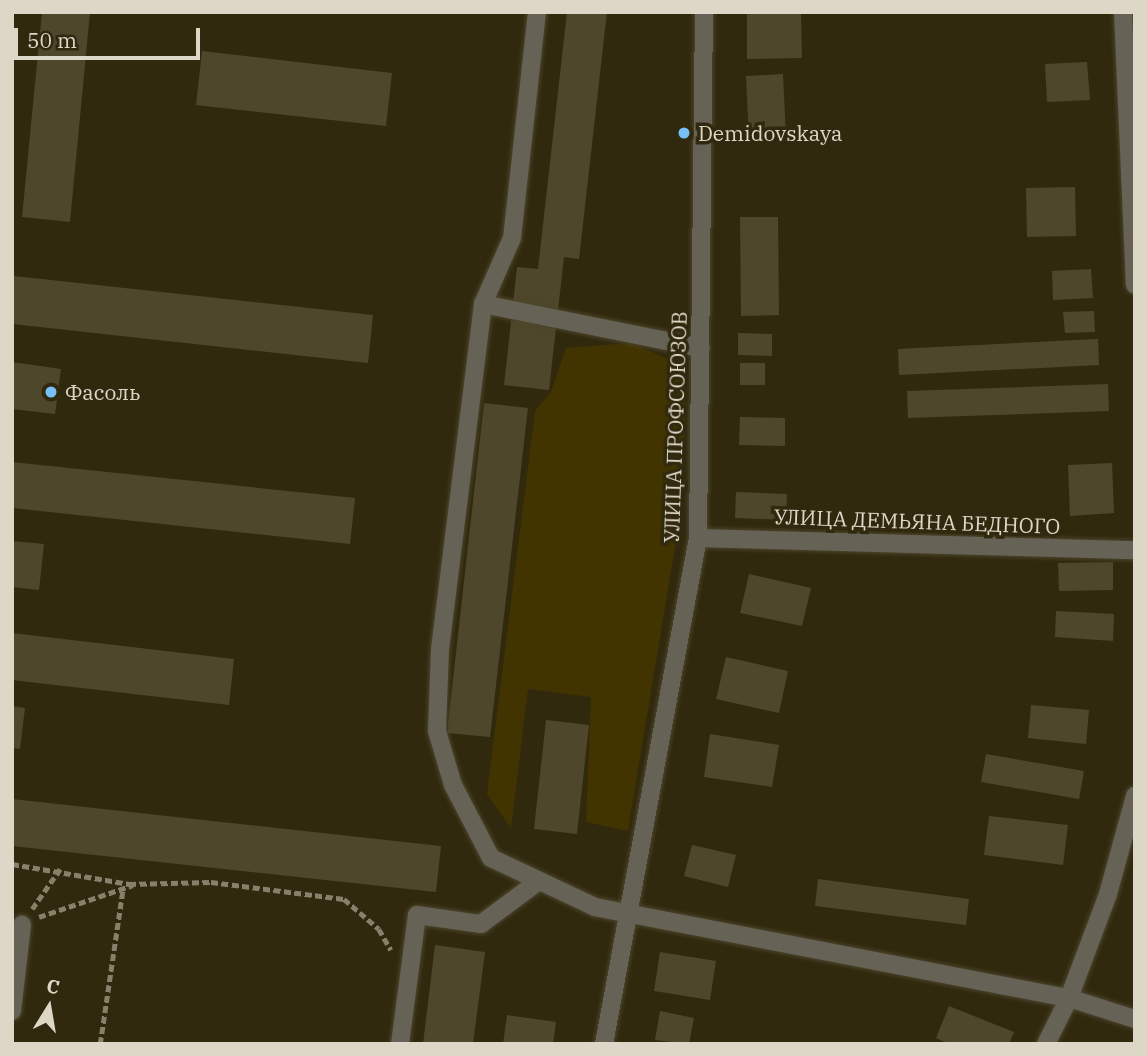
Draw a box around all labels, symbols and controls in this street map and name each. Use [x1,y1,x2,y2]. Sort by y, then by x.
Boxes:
scale bar [18,14,203,58]
text: 50 m [27,26,77,54]
place label: Demidovskaya [698,120,843,146]
marker: Demidovskaya [676,125,692,141]
street label: УЛИЦА ПРОФСОЮЗОВ [658,311,692,543]
place label: Фасоль [65,379,140,405]
marker: Фасоль [43,384,59,400]
street label: УЛИЦА ДЕМЬЯНА БЕДНОГО [773,503,1061,539]
north arrow [14,972,84,1042]
text: С [45,973,61,999]

